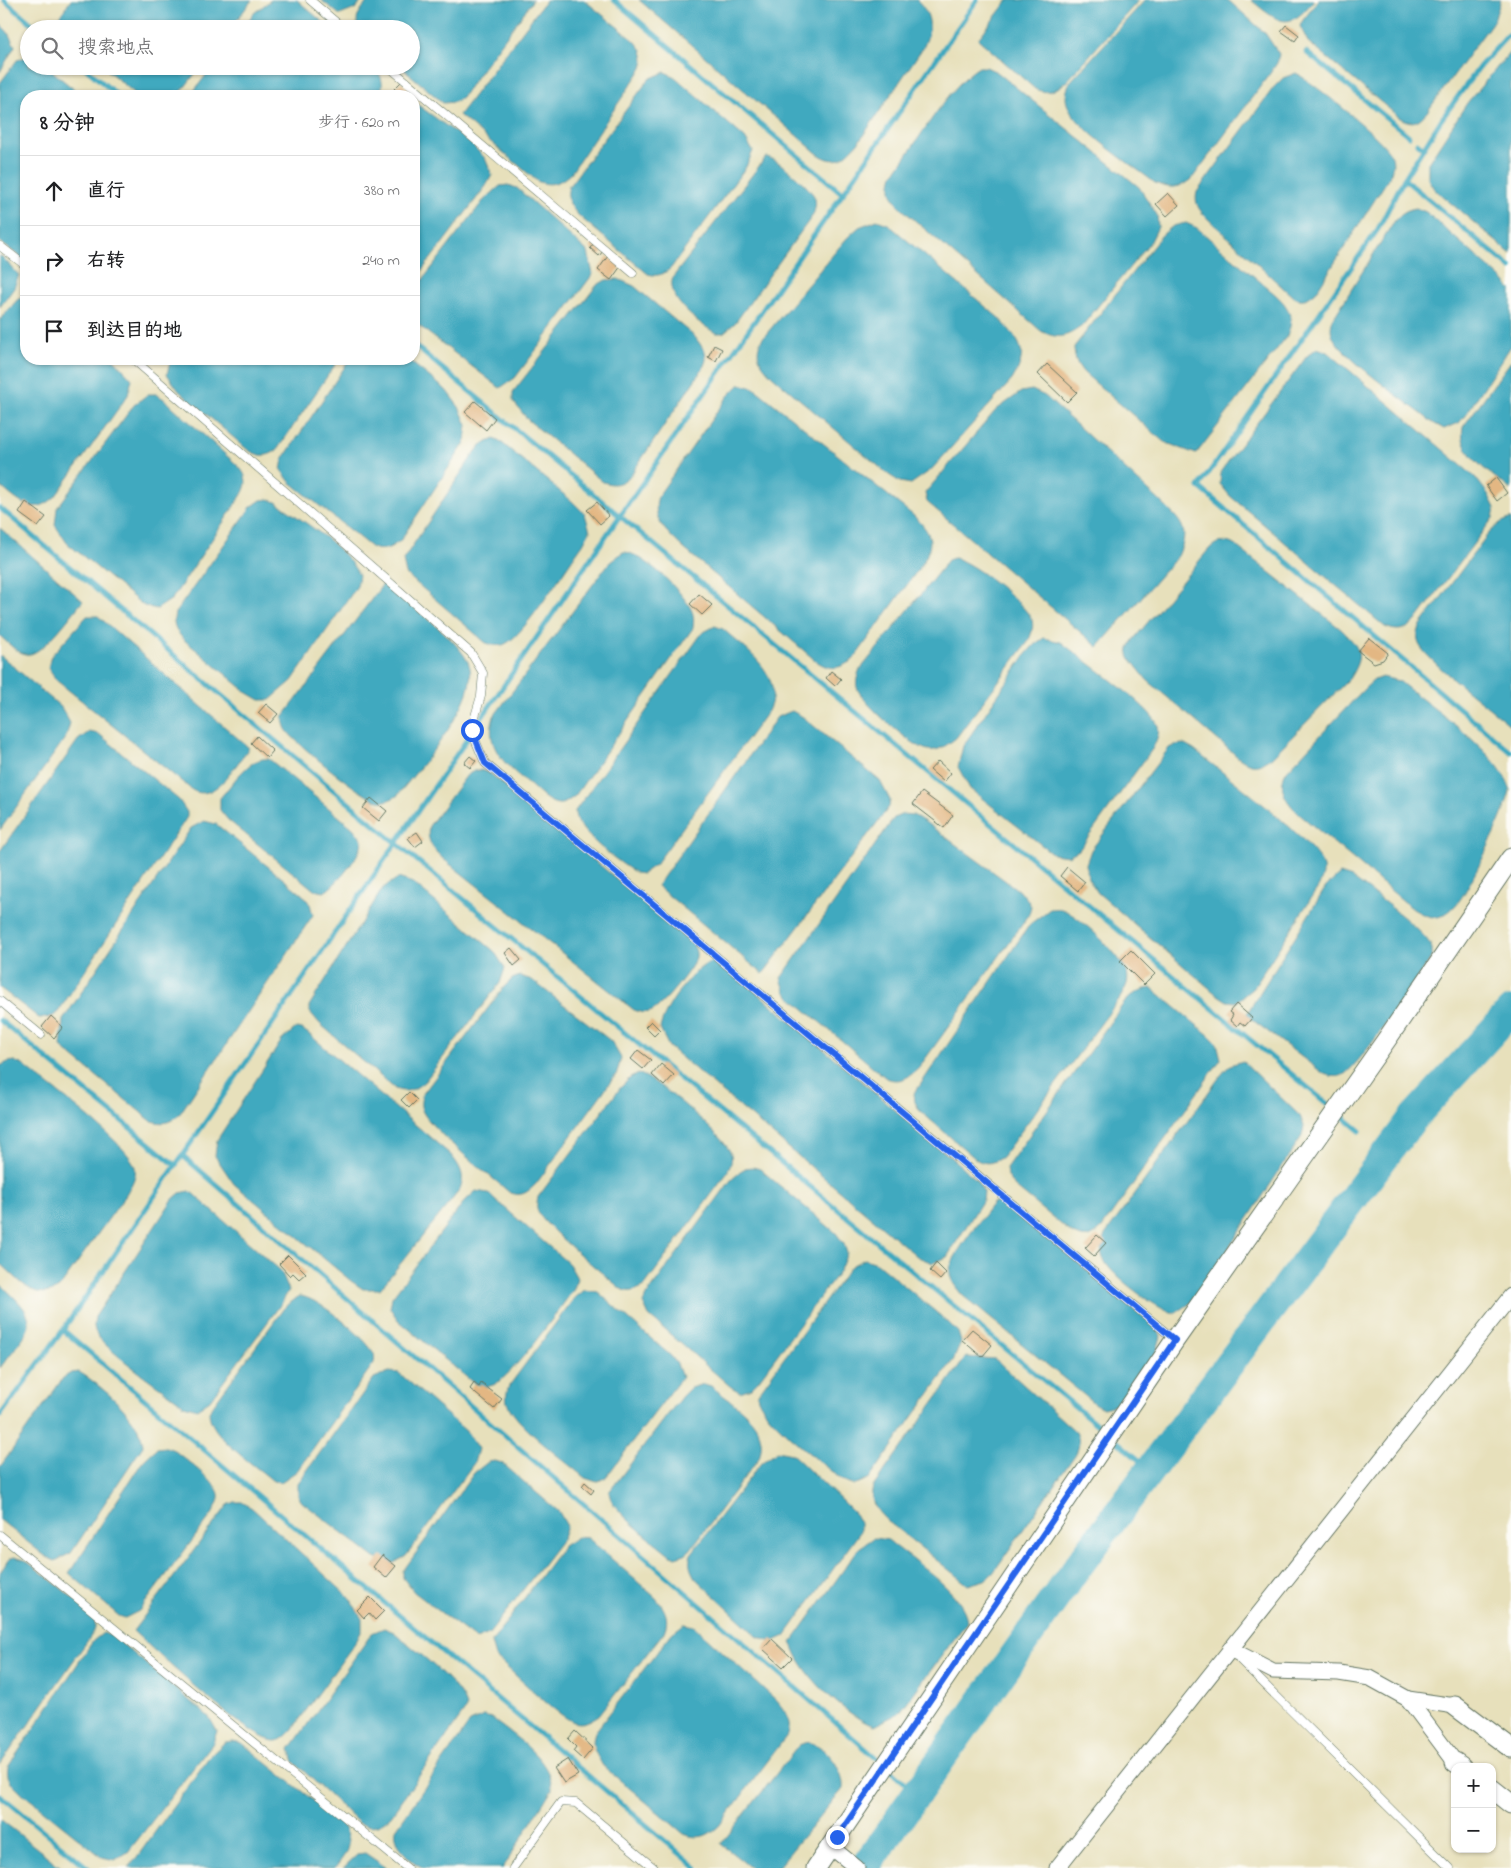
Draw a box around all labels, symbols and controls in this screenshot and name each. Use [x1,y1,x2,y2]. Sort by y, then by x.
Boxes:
search box [20,20,420,75]
icon: search [38,34,66,62]
text: 搜索地点 [78,35,154,62]
text: 8 分钟 [40,109,95,139]
text: 步行 · 620 m [318,111,400,135]
icon: ahead [40,177,68,205]
text: 直行 [87,178,125,205]
text: 380 m [364,179,400,203]
icon: right [40,247,68,275]
text: 右转 [87,248,125,275]
text: 240 m [362,249,400,273]
icon: arrive [40,317,68,345]
text: 到达目的地 [87,318,182,345]
route start [461,719,484,742]
map controls [1451,1763,1496,1853]
button: + [1451,1763,1496,1808]
button: − [1451,1808,1496,1853]
route end [826,1826,849,1849]

